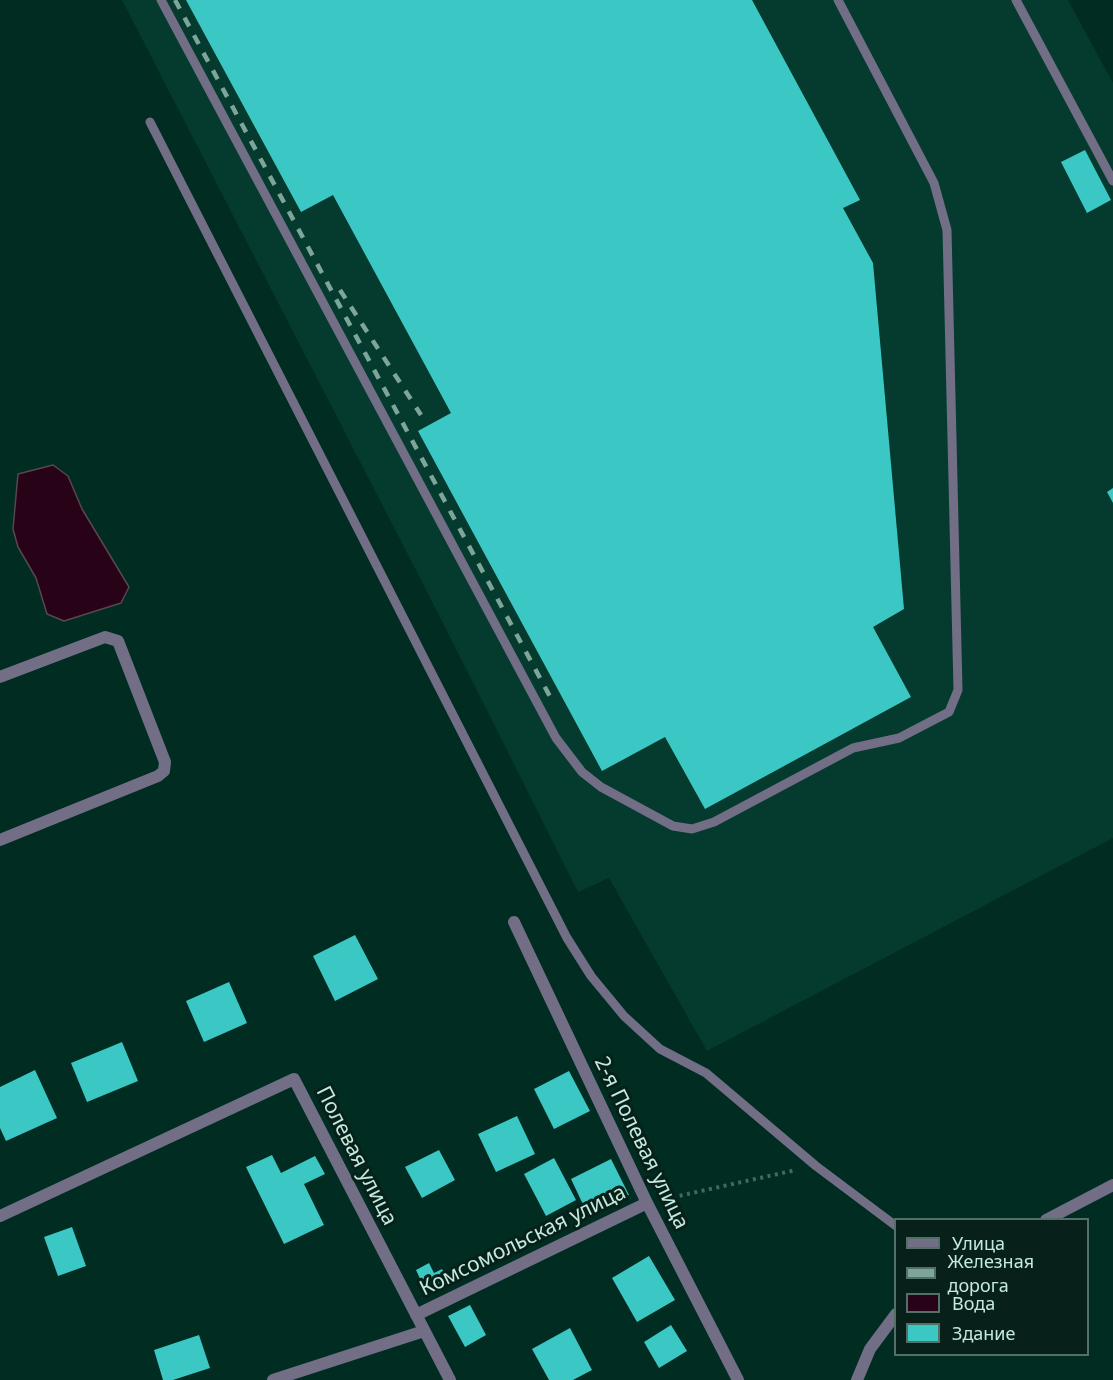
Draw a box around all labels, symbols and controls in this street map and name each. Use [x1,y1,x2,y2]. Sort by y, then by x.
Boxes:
street label: 2-я Полевая улица [588,1053,694,1233]
street label: Полевая улица [310,1082,402,1230]
street label: Комсомольская улица [416,1180,630,1302]
legend [894,1218,1089,1356]
text: Улица [952,1231,1005,1255]
text: Железная дорога [948,1249,1034,1297]
text: Вода [952,1291,995,1315]
text: Здание [952,1321,1015,1345]

